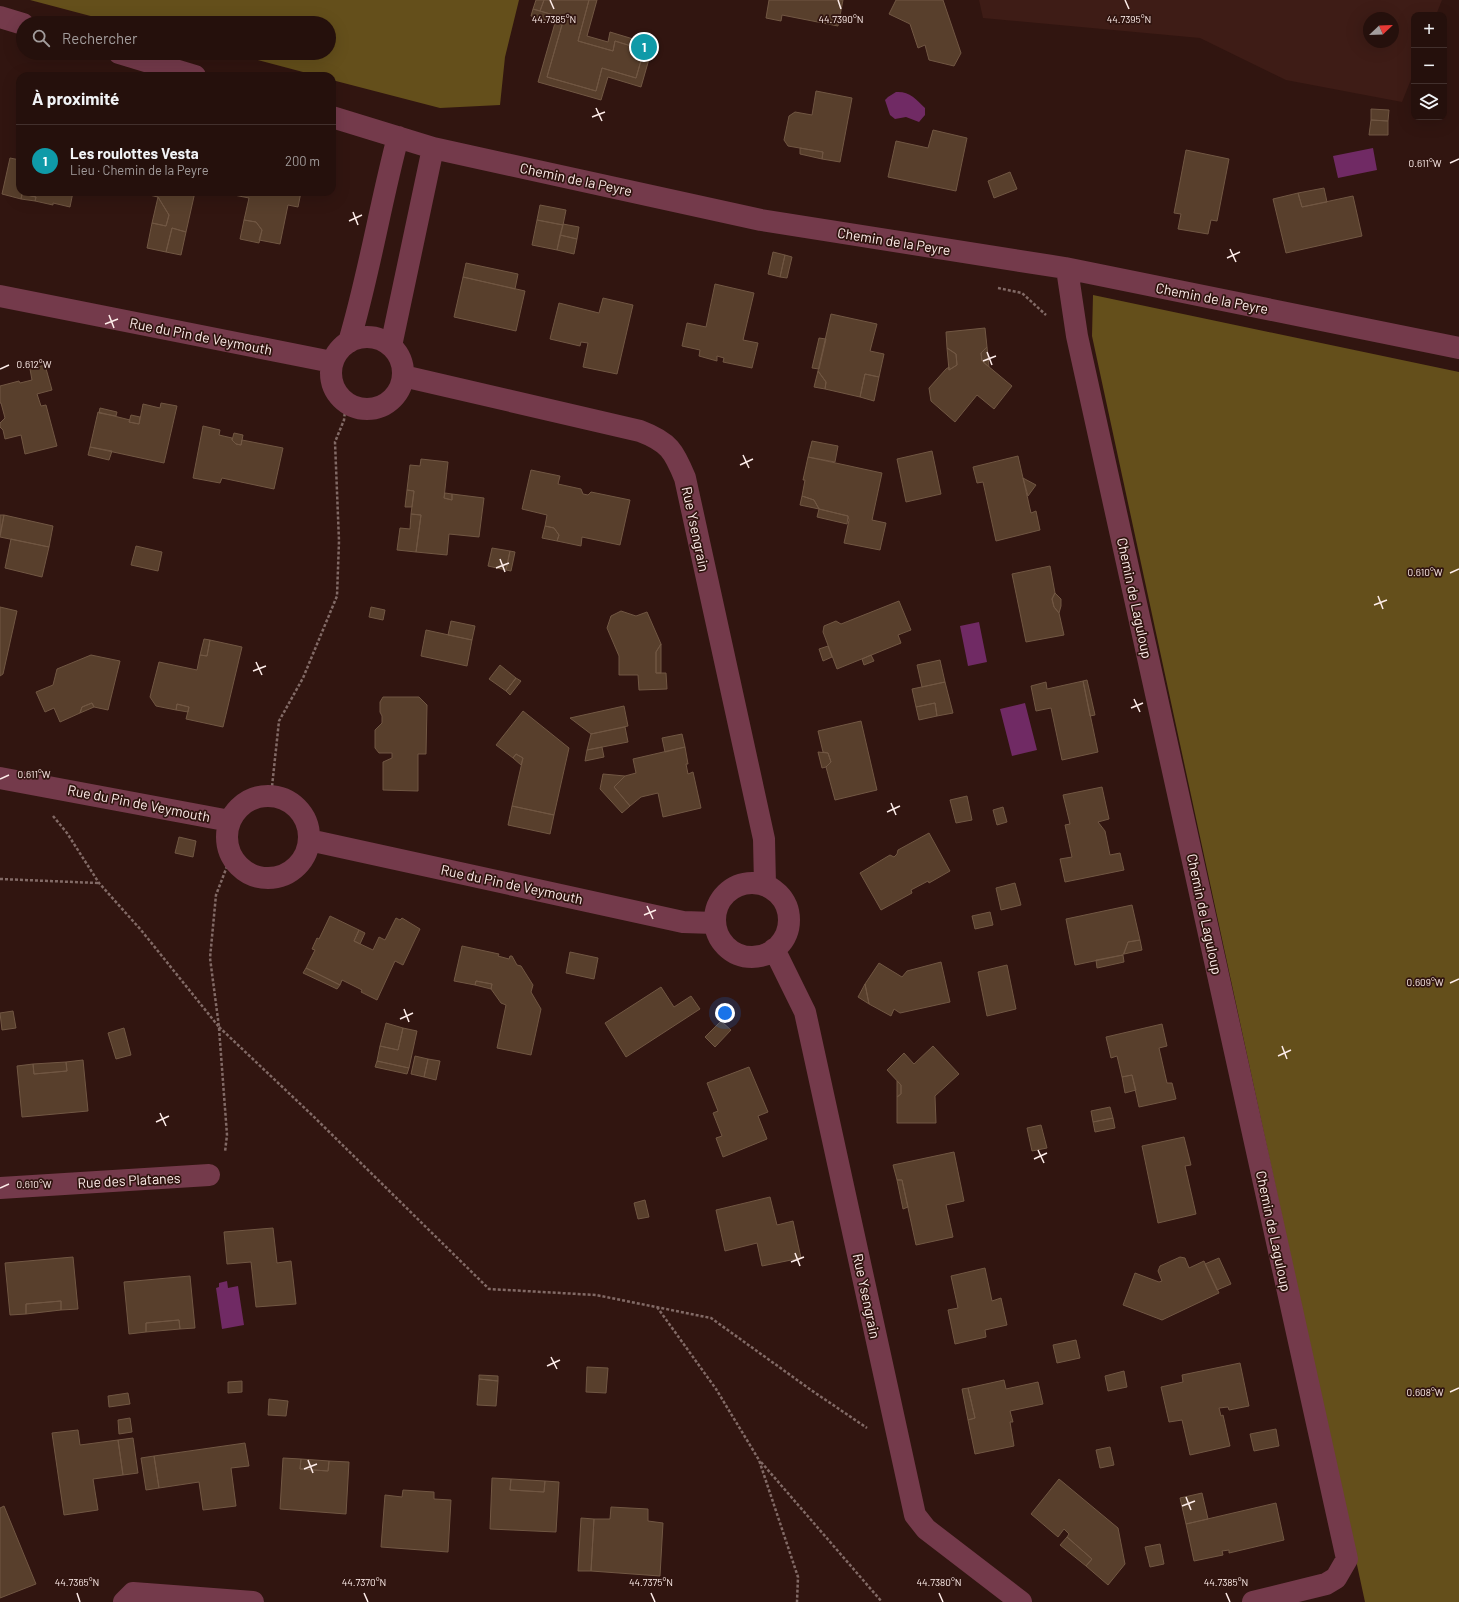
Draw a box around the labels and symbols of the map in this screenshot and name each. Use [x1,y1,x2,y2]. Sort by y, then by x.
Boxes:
north arrow [1363,12,1399,48]
text: 44.7385°N [532,13,576,25]
text: 44.7390°N [818,13,864,25]
text: 44.7395°N [1107,13,1151,25]
pin: 1 [631,32,657,62]
text: 0.611°W [1408,157,1442,169]
street label: Chemin de la Peyre [518,159,634,199]
street label: Chemin de la Peyre [836,224,952,258]
street label: Chemin de la Peyre [1154,279,1270,317]
street label: Rue du Pin de Veymouth [128,314,274,358]
text: 0.612°W [17,358,52,370]
street label: Rue Ysengrain [679,485,713,573]
street label: Chemin de Laguloup [1114,536,1156,660]
text: 0.610°W [1407,566,1443,578]
text: 0.611°W [17,768,51,780]
street label: Rue du Pin de Veymouth [66,781,212,825]
street label: Chemin de Laguloup [1184,852,1226,976]
street label: Rue du Pin de Veymouth [439,861,585,907]
text: 0.609°W [1406,976,1444,988]
your location [715,1003,735,1023]
street label: Rue des Platanes [77,1169,181,1191]
street label: Chemin de Laguloup [1253,1169,1295,1293]
text: 0.610°W [16,1178,52,1190]
street label: Rue Ysengrain [850,1252,884,1340]
text: 0.608°W [1406,1386,1444,1398]
text: 44.7365°N [55,1576,99,1588]
text: 44.7370°N [342,1576,386,1588]
text: 44.7375°N [629,1576,673,1588]
text: 44.7380°N [916,1576,962,1588]
text: 44.7385°N [1204,1576,1248,1588]

